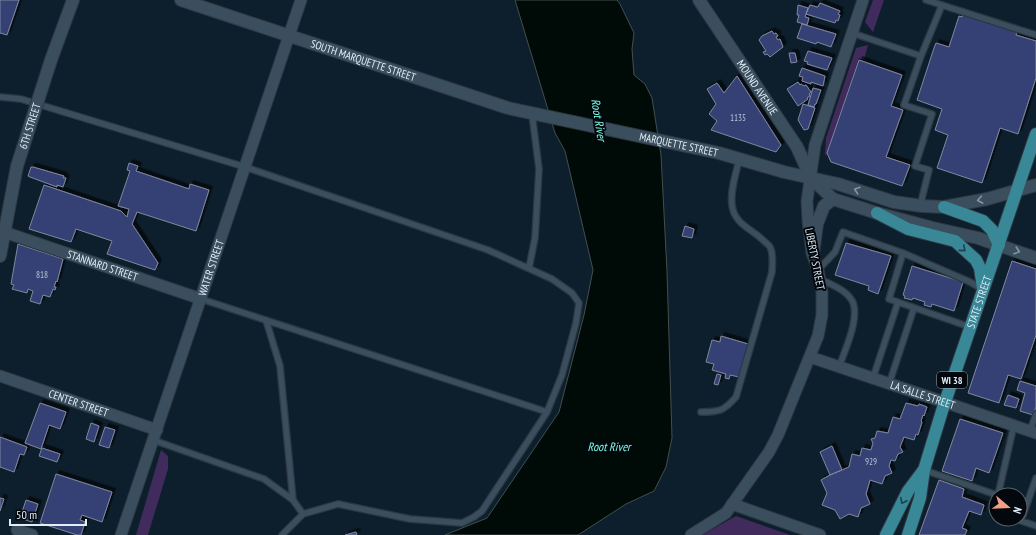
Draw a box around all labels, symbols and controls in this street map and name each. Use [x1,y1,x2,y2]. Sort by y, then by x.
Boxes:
street label: SOUTH MARQUETTE STREET [309,36,418,84]
street label: MOUND AVENUE [734,57,781,118]
water label: Root River [588,98,610,144]
street label: 6TH STREET [16,101,44,151]
house number: 1135 [730,112,746,123]
street label: MARQUETTE STREET [638,129,720,160]
one-way arrow [854,186,861,195]
one-way arrow [976,196,983,204]
street label: LIBERTY STREET [802,227,828,291]
street label: WATER STREET [195,238,227,298]
one-way arrow [959,244,966,251]
street label: STANNARD STREET [65,247,140,284]
one-way arrow [1014,247,1021,255]
house number: 818 [36,269,48,280]
street label: STATE STREET [964,274,994,330]
road number: WI 38 [937,372,967,388]
street label: LA SALLE STREET [889,378,957,412]
street label: CENTER STREET [47,386,110,420]
water label: Root River [588,439,632,454]
house number: 929 [865,456,877,467]
north arrow [988,487,1028,527]
one-way arrow [900,497,908,505]
scale bar [10,501,86,527]
text: N [1010,505,1025,515]
text: 50 m [16,507,37,522]

